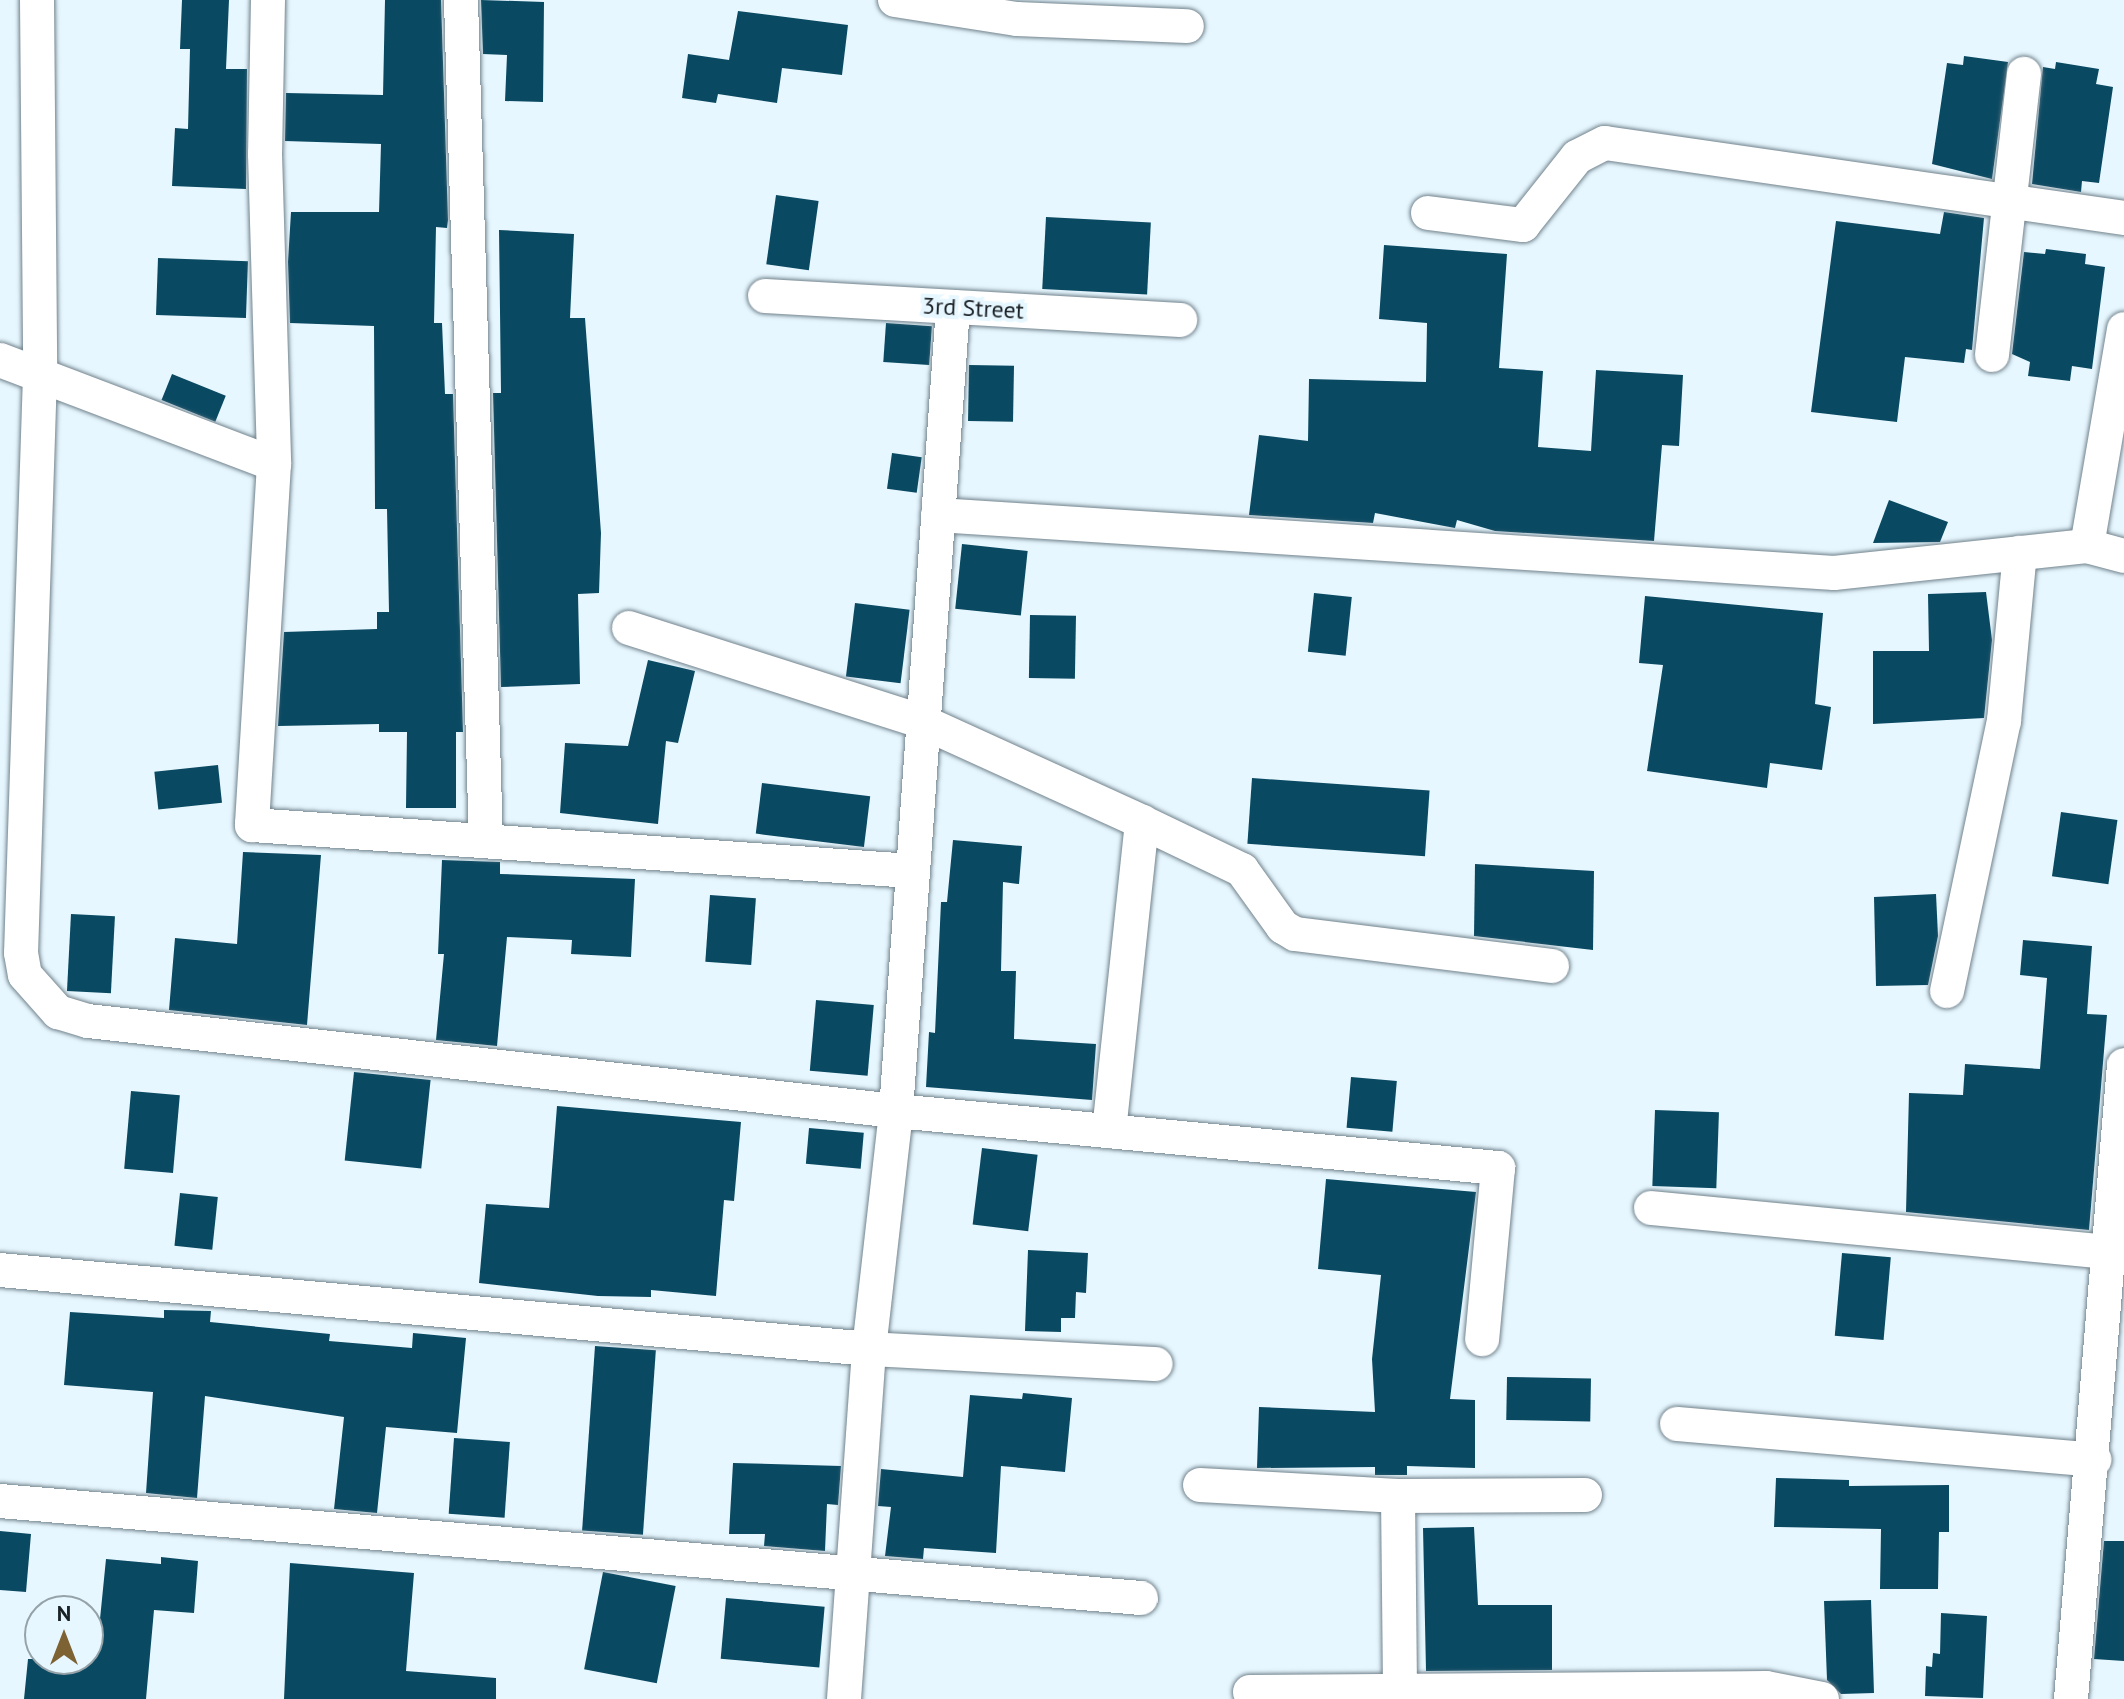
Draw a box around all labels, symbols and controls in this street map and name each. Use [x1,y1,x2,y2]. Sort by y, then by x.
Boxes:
street label: 3rd Street [921,291,1025,325]
north arrow [24,1595,104,1675]
text: N [57,1599,71,1627]

